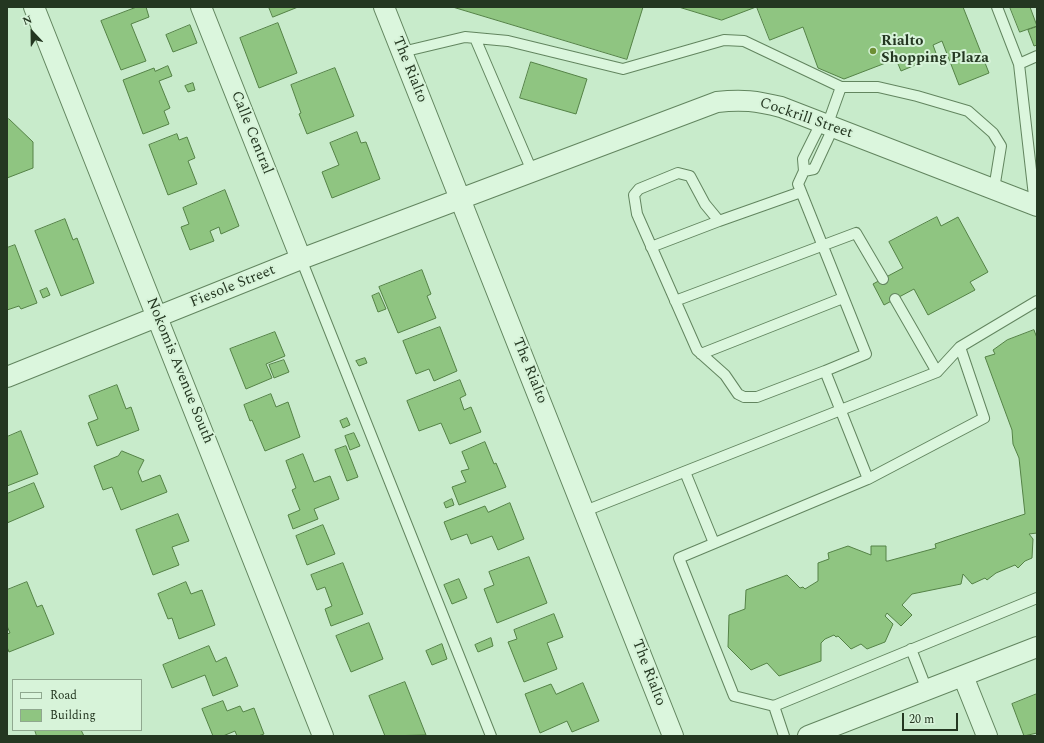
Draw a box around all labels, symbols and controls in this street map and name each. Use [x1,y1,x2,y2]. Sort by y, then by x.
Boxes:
text: N [20,11,35,30]
north arrow [12,12,52,52]
place label: Rialto Shopping Plaza [881,33,989,68]
street label: The Rialto [388,34,430,106]
marker: Rialto Shopping Plaza [868,46,878,56]
street label: Calle Central [226,89,276,177]
street label: Cockrill Street [757,95,855,143]
street label: Fiesole Street [188,262,278,312]
street label: Nokomis Avenue South [141,295,217,447]
street label: The Rialto [508,335,550,407]
street label: The Rialto [627,637,669,709]
legend [12,679,142,731]
text: Road [50,686,77,705]
scale bar [904,705,960,731]
text: Building [50,706,96,725]
text: 20 m [909,710,934,729]

